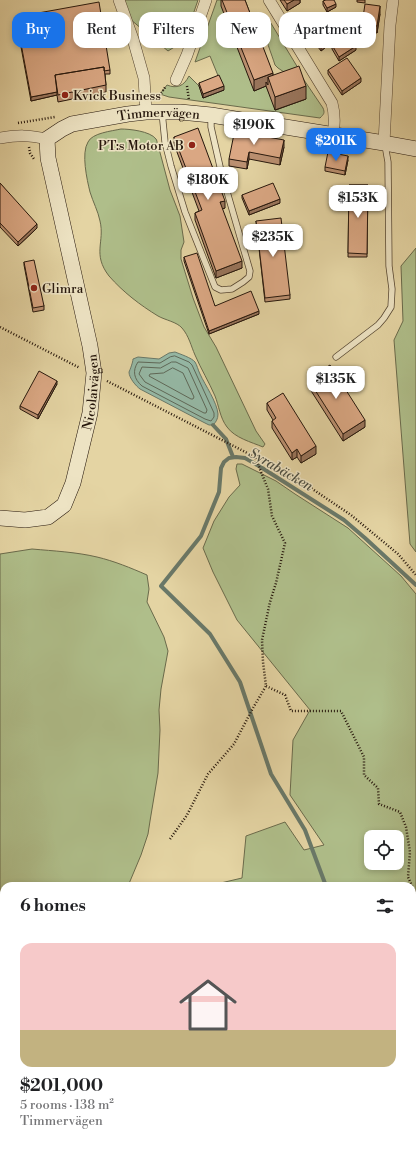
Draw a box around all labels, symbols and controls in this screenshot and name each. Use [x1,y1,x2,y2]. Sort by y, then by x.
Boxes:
chip: Buy [12,12,65,48]
chip: Rent [73,12,131,48]
chip: Filters [139,12,208,48]
chip: New [216,12,271,48]
chip: Apartment [279,12,376,48]
place label: Kvick Business [73,88,161,104]
marker: Kvick Business [60,90,70,100]
street label: Timmervägen [116,105,201,125]
pin: $190K [226,112,282,146]
text: $190K [233,117,275,133]
pin: $201K [308,128,364,162]
text: $201K [315,133,357,149]
place label: PT:s Motor AB [98,138,184,154]
marker: PT:s Motor AB [187,140,197,150]
pin: $180K [180,167,236,201]
text: $180K [187,172,229,188]
pin: $153K [330,185,386,219]
text: $153K [338,190,378,206]
pin: $235K [245,224,301,258]
text: $235K [252,229,294,245]
place label: Glimra [42,281,84,297]
marker: Glimra [29,283,39,293]
street label: Nicolaivägen [79,353,103,432]
pin: $135K [308,366,364,400]
text: $135K [316,371,356,387]
water label: Syrabäcken [245,444,316,496]
map controls [364,830,404,870]
button: locate [364,830,404,870]
text: 6 homes [20,895,86,917]
icon: filters [374,895,396,917]
icon: home [172,969,244,1041]
text: $201,000 [20,1075,103,1097]
text: 5 rooms · 138 m² [20,1097,114,1113]
text: Timmervägen [20,1113,103,1129]

